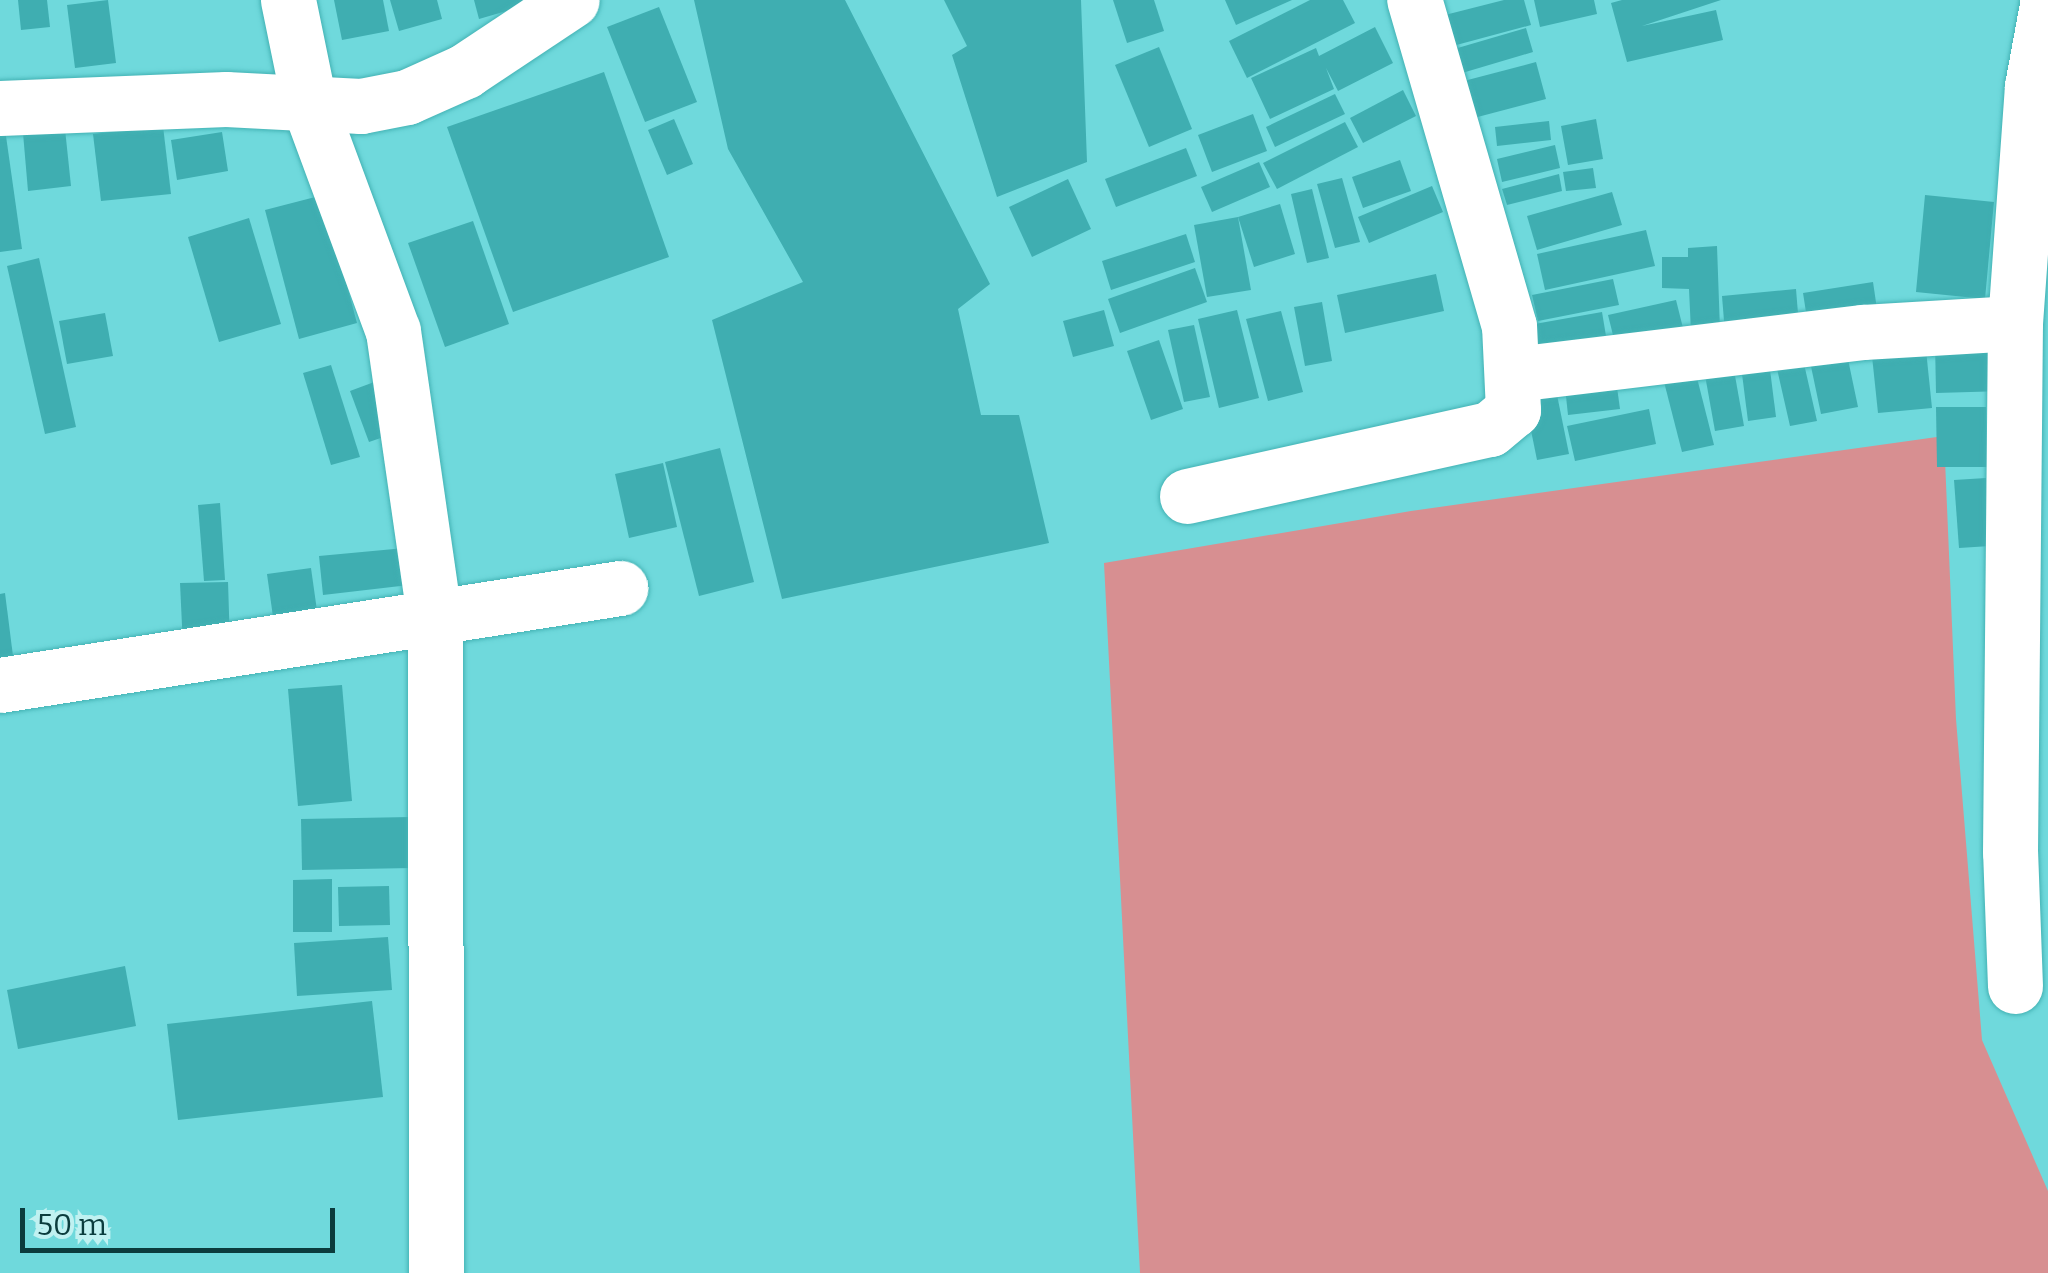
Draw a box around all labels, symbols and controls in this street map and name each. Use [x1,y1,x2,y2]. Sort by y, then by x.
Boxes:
scale bar [25,1188,340,1250]
text: 50 m [37,1207,107,1243]

